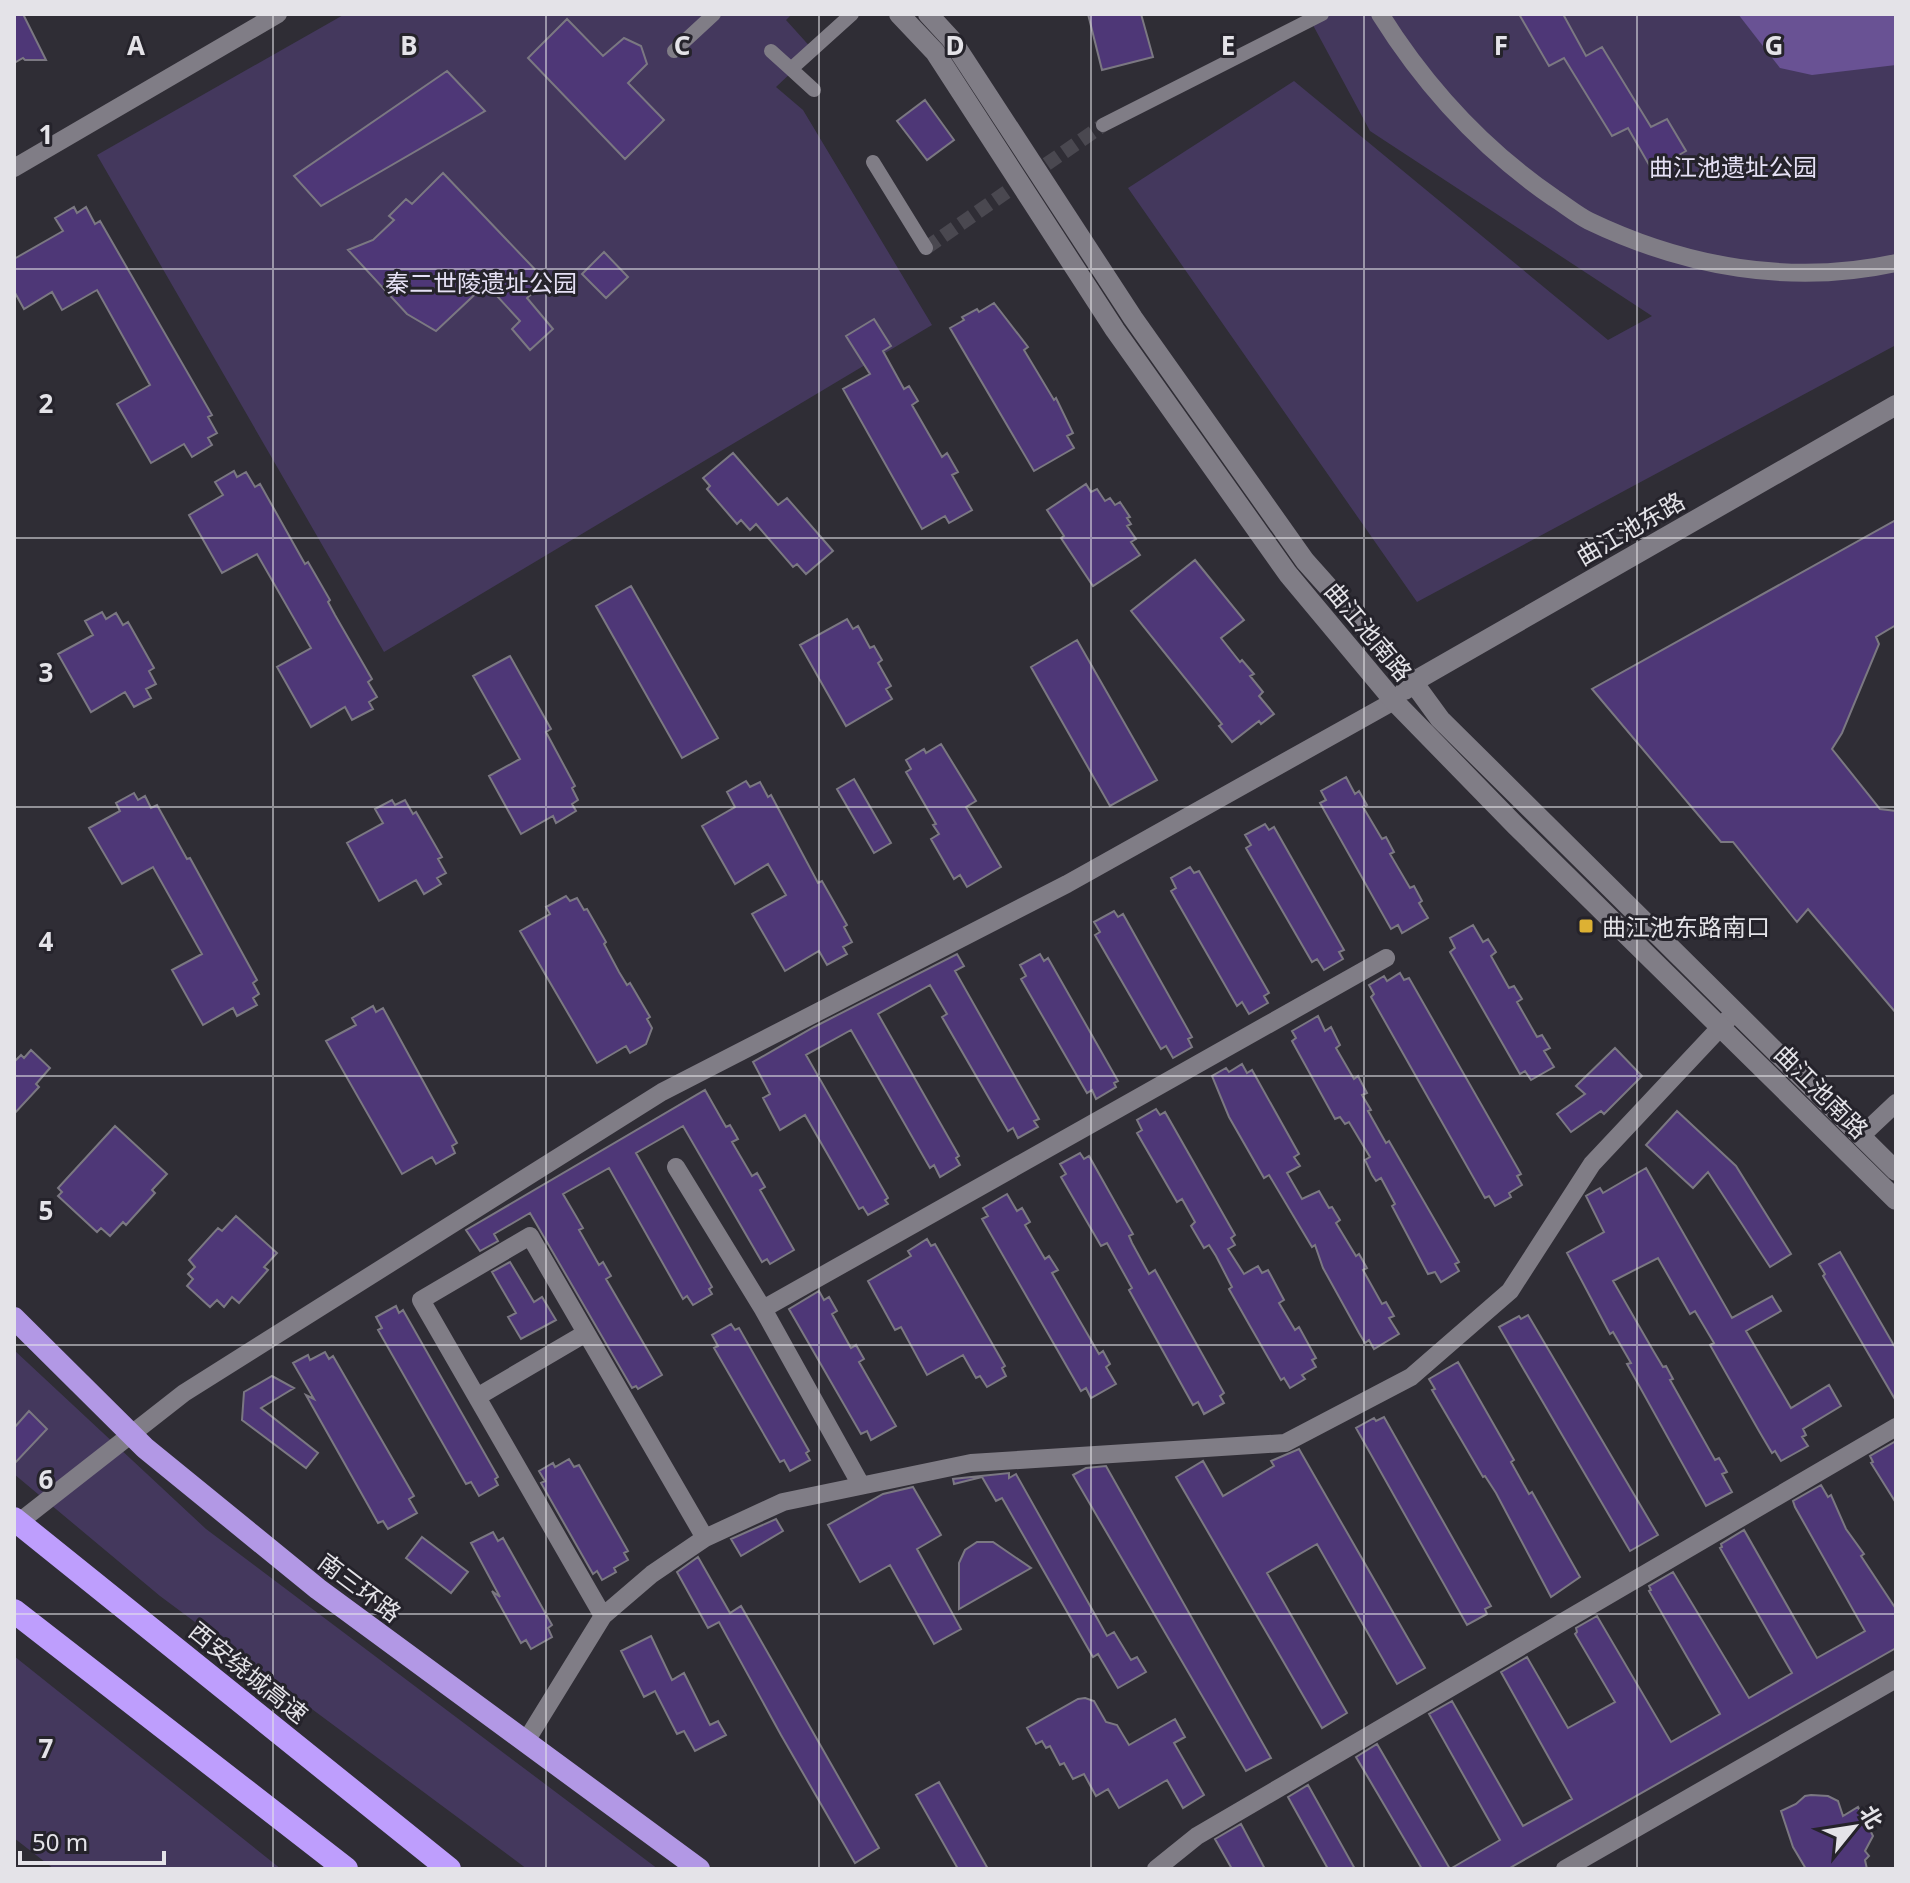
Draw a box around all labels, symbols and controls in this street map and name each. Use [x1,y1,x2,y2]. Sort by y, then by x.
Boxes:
text: A [127,27,145,63]
text: B [400,27,418,63]
text: C [674,27,690,63]
text: D [945,27,965,63]
text: E [1221,27,1235,63]
text: F [1494,27,1508,63]
text: G [1765,27,1783,63]
text: 1 [39,116,53,152]
park label: 曲江池遗址公园 [1649,150,1817,183]
park label: 秦二世陵遗址公园 [385,266,577,299]
text: 2 [39,385,54,421]
street label: 曲江池东路 [1570,484,1690,572]
street label: 曲江池南路 [1318,574,1420,688]
text: 3 [39,654,53,690]
place label: 曲江池东路南口 [1602,910,1770,943]
marker: 曲江池东路南口 [1577,917,1595,935]
text: 4 [39,923,54,959]
street label: 曲江池南路 [1768,1037,1876,1145]
text: 5 [39,1192,53,1228]
text: 6 [39,1461,54,1497]
street label: 南三环路 [312,1545,408,1629]
street label: 西安绕城高速 [183,1614,315,1730]
text: 7 [39,1730,54,1766]
north arrow [1814,1787,1894,1867]
text: 北 [1854,1799,1891,1834]
scale bar [20,1815,164,1865]
text: 50 m [32,1825,88,1858]

